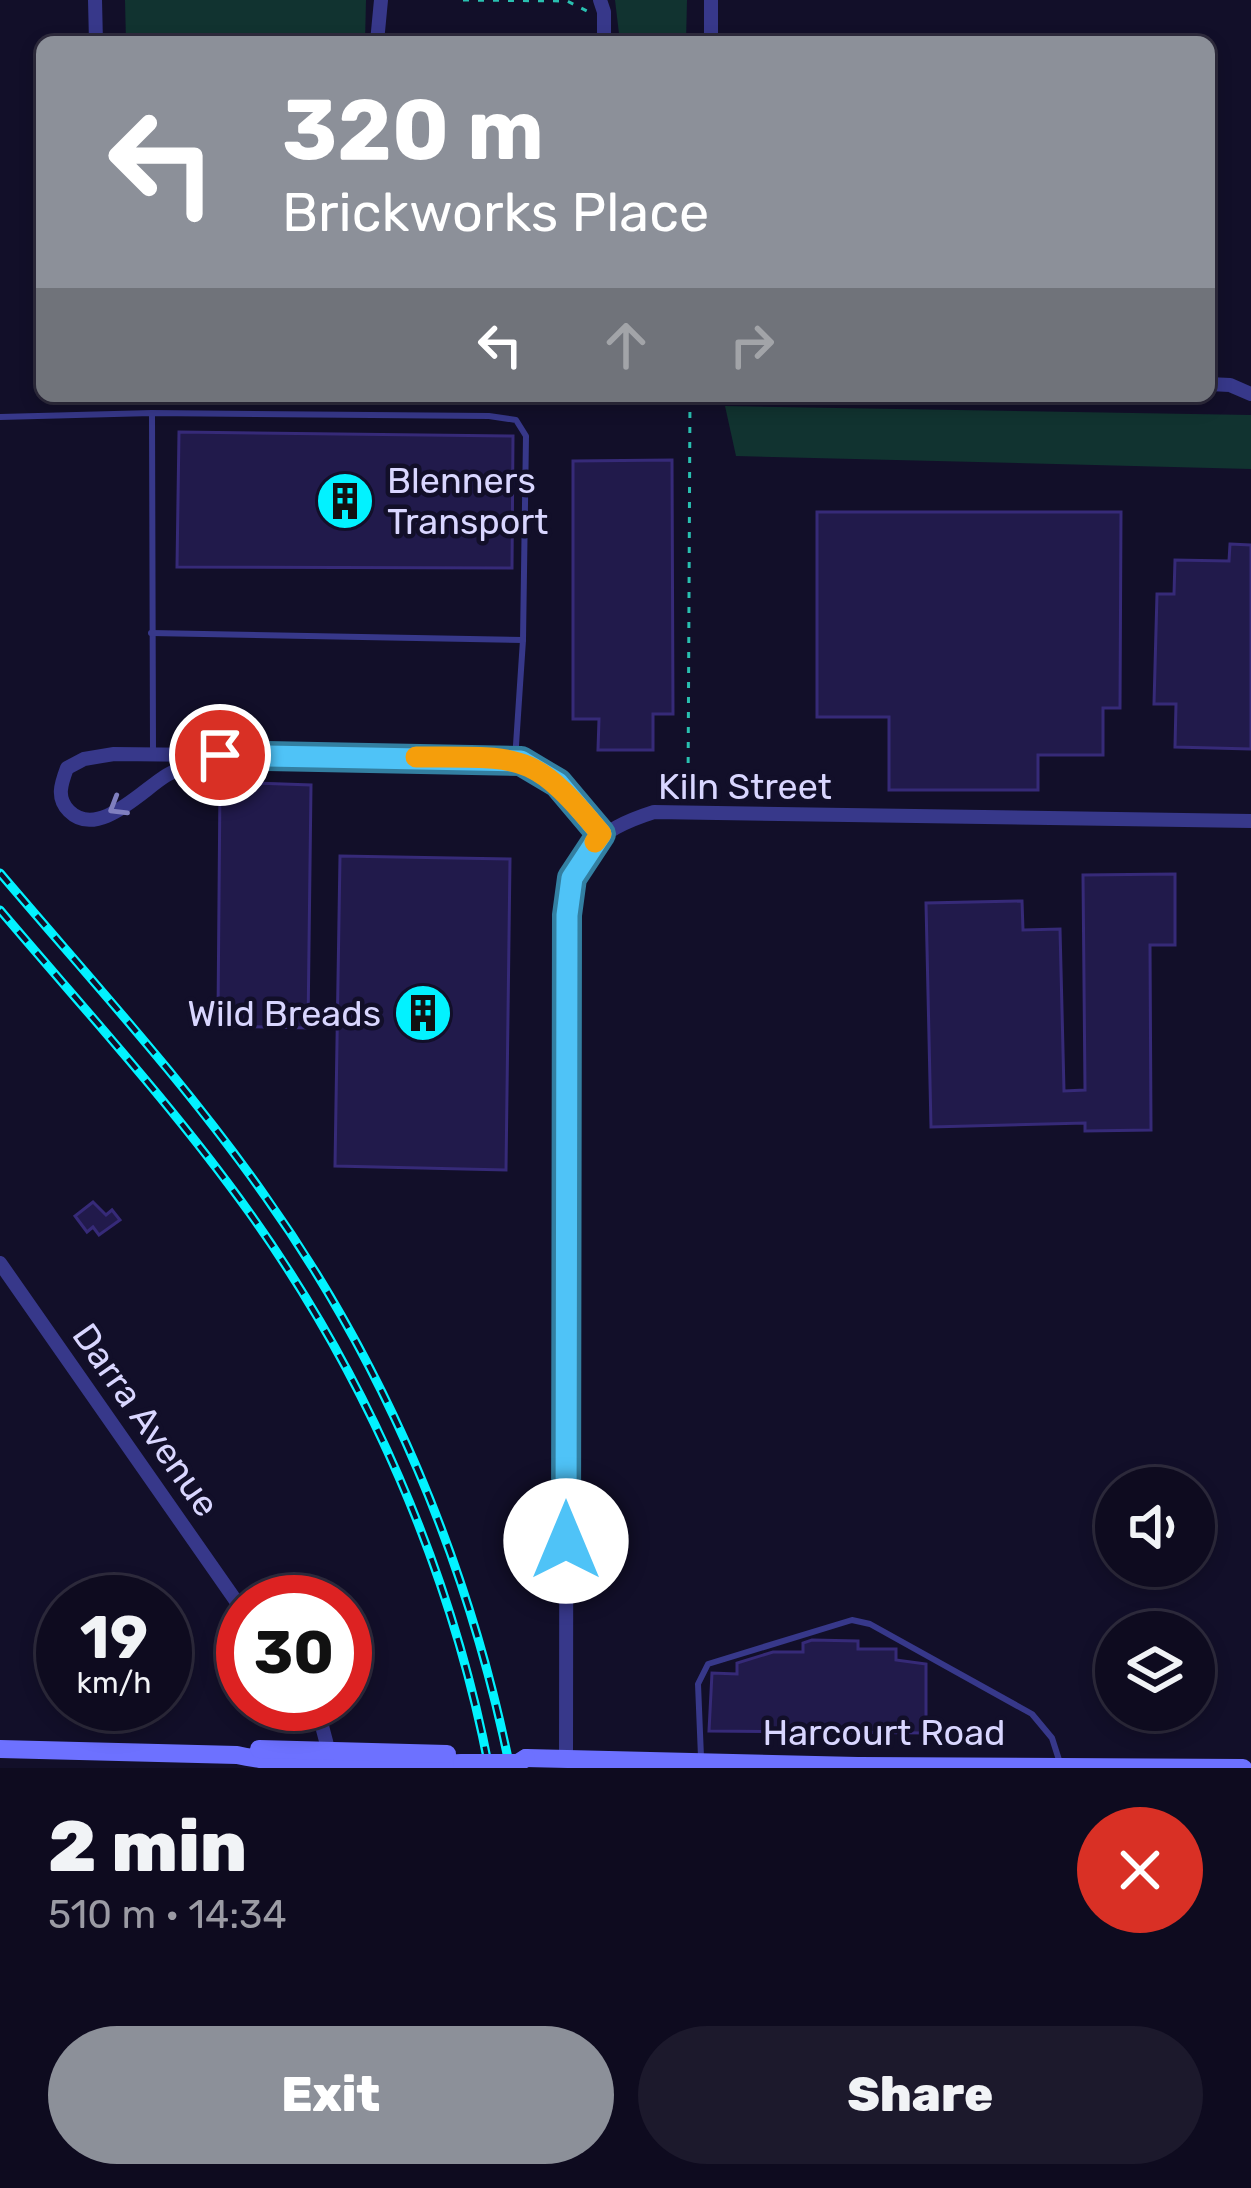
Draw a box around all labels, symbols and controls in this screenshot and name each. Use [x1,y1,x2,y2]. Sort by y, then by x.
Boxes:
text: 320 m [282,80,544,180]
icon: left [84,84,240,240]
text: Brickworks Place [282,181,709,245]
icon: left [467,312,533,378]
icon: ahead [593,312,659,378]
icon: right [719,312,785,378]
place label: Blenners Transport [387,459,548,543]
building icon: Blenners Transport [314,470,376,532]
pin [169,704,271,806]
icon: arrive [187,722,253,788]
street label: Kiln Street [658,765,832,808]
one-way arrow [109,793,130,816]
building icon: Wild Breads [392,982,454,1044]
place label: Wild Breads [187,992,381,1035]
street label: Darra Avenue [64,1315,228,1525]
map controls [1095,1467,1215,1731]
button: sound [1095,1467,1215,1587]
position arrow [503,1478,629,1604]
speed limit sign: 30 [216,1575,372,1731]
text: 19 [80,1602,148,1673]
button: layers [1095,1611,1215,1731]
text: km/h [77,1665,151,1701]
street label: Harcourt Road [762,1711,1006,1754]
text: 2 min [48,1804,247,1889]
button: close [1077,1807,1203,1933]
text: 510 m · 14:34 [48,1892,287,1938]
button: Exit [48,2026,614,2164]
button: Share [638,2026,1203,2164]

